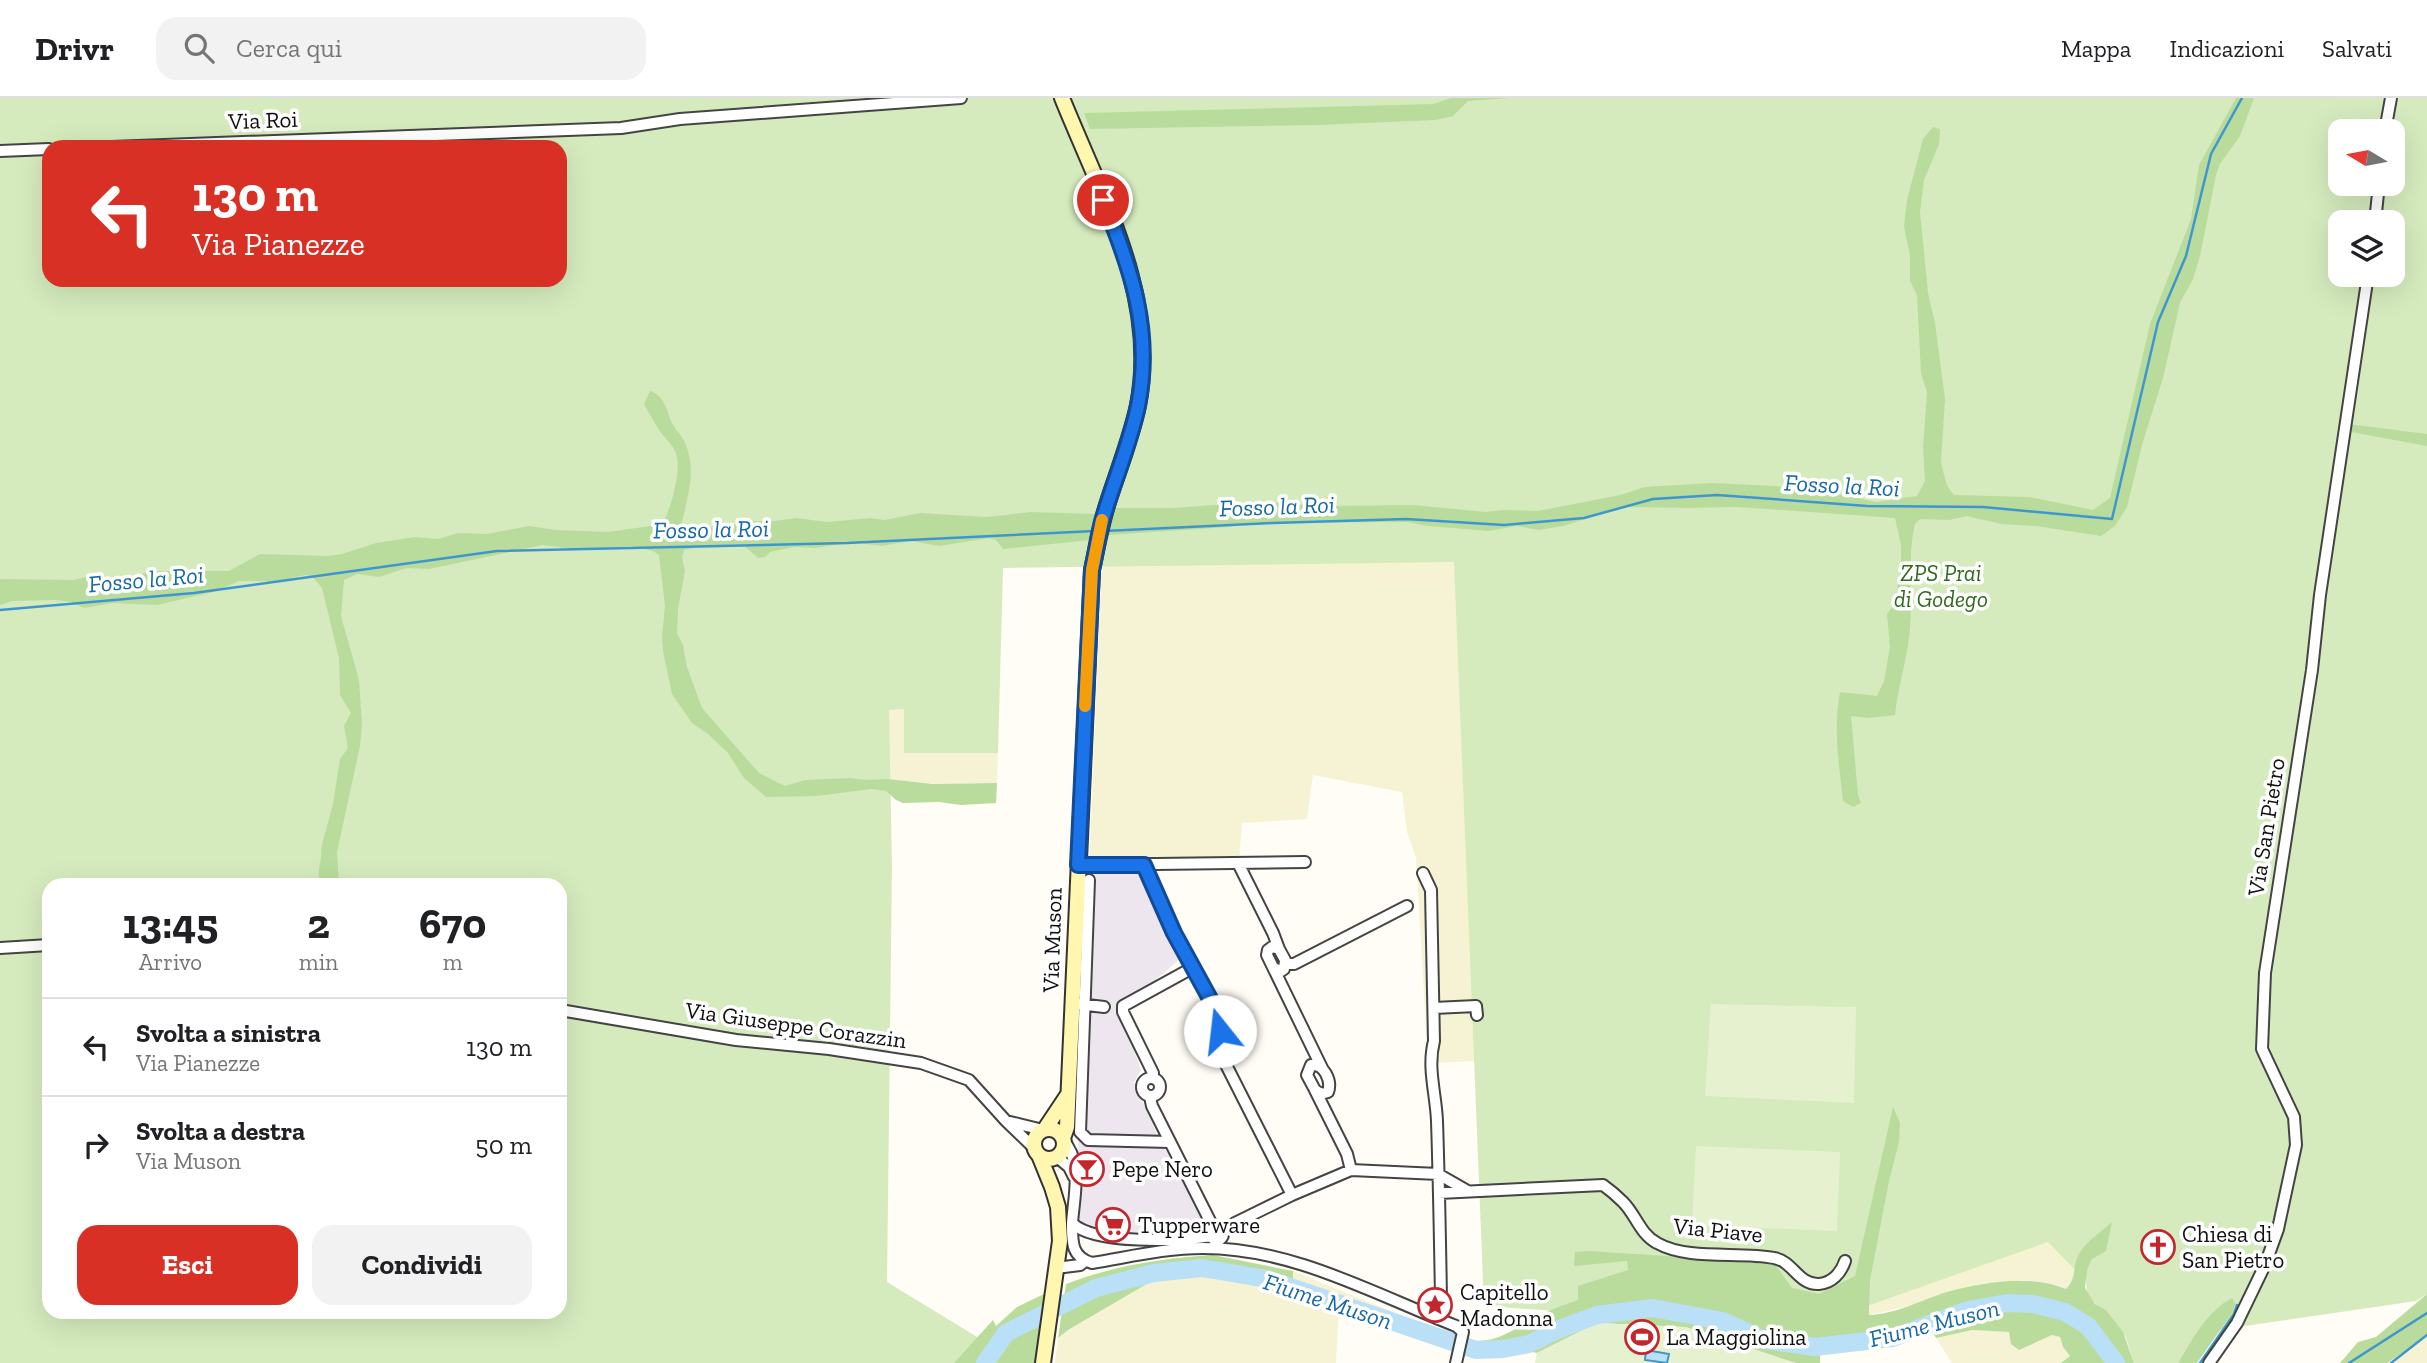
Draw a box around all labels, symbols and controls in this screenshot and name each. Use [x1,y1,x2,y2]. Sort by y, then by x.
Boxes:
search box [156,17,646,80]
text: Drivr [35,29,114,68]
icon: search [180,29,218,67]
text: Cerca qui [236,32,342,64]
text: Mappa [2061,34,2131,63]
text: Indicazioni [2169,34,2284,63]
text: Salvati [2322,34,2392,63]
street label: Via Roi [227,105,298,135]
north arrow [2328,119,2404,196]
map controls [2328,119,2405,287]
text: 130 m [192,165,318,224]
icon: left [77,168,168,259]
pin [1073,170,1133,230]
icon: arrive [1084,181,1122,219]
button: layers [2328,210,2405,287]
text: Via Pianezze [192,225,365,263]
water label: Fosso la Roi [1783,467,1901,503]
water label: Fosso la Roi [1219,489,1335,523]
water label: Fosso la Roi [653,513,769,545]
park label: ZPS Prai di Godego [1894,559,1988,613]
water label: Fosso la Roi [87,560,205,598]
street label: Via San Pietro [2241,756,2291,899]
street label: Via Muson [1036,887,1068,994]
text: 13:45 [123,898,218,949]
text: 2 [307,898,330,949]
text: 670 [419,898,486,949]
text: Arrivo [139,948,202,976]
text: min [299,948,338,976]
text: m [443,948,463,976]
position arrow [1183,994,1257,1068]
street label: Via Giuseppe Corazzin [683,995,908,1054]
text: Svolta a sinistra [136,1017,321,1049]
icon: left [77,1028,115,1066]
text: 130 m [466,1031,532,1063]
text: Via Pianezze [136,1049,260,1077]
text: Svolta a destra [136,1115,305,1147]
icon: right [77,1126,115,1164]
text: 50 m [475,1129,532,1161]
text: Via Muson [136,1147,241,1175]
bar icon: Pepe Nero [1068,1150,1106,1188]
place label: Pepe Nero [1112,1155,1213,1183]
supermarket icon: Tupperware [1094,1206,1132,1244]
place label: Tupperware [1138,1211,1260,1239]
street label: Via Piave [1671,1211,1764,1249]
place label: Chiesa di San Pietro [2182,1220,2284,1274]
button: Esci [77,1225,298,1305]
button: Condividi [312,1225,532,1305]
church icon: Chiesa di San Pietro [2139,1228,2177,1266]
water label: Fiume Muson [1260,1267,1396,1335]
place label: Capitello Madonna [1460,1278,1553,1332]
place icon: Capitello Madonna [1416,1286,1454,1324]
water label: Fiume Muson [1866,1293,2002,1353]
sports icon: La Maggiolina [1623,1318,1661,1356]
place label: La Maggiolina [1666,1323,1806,1351]

